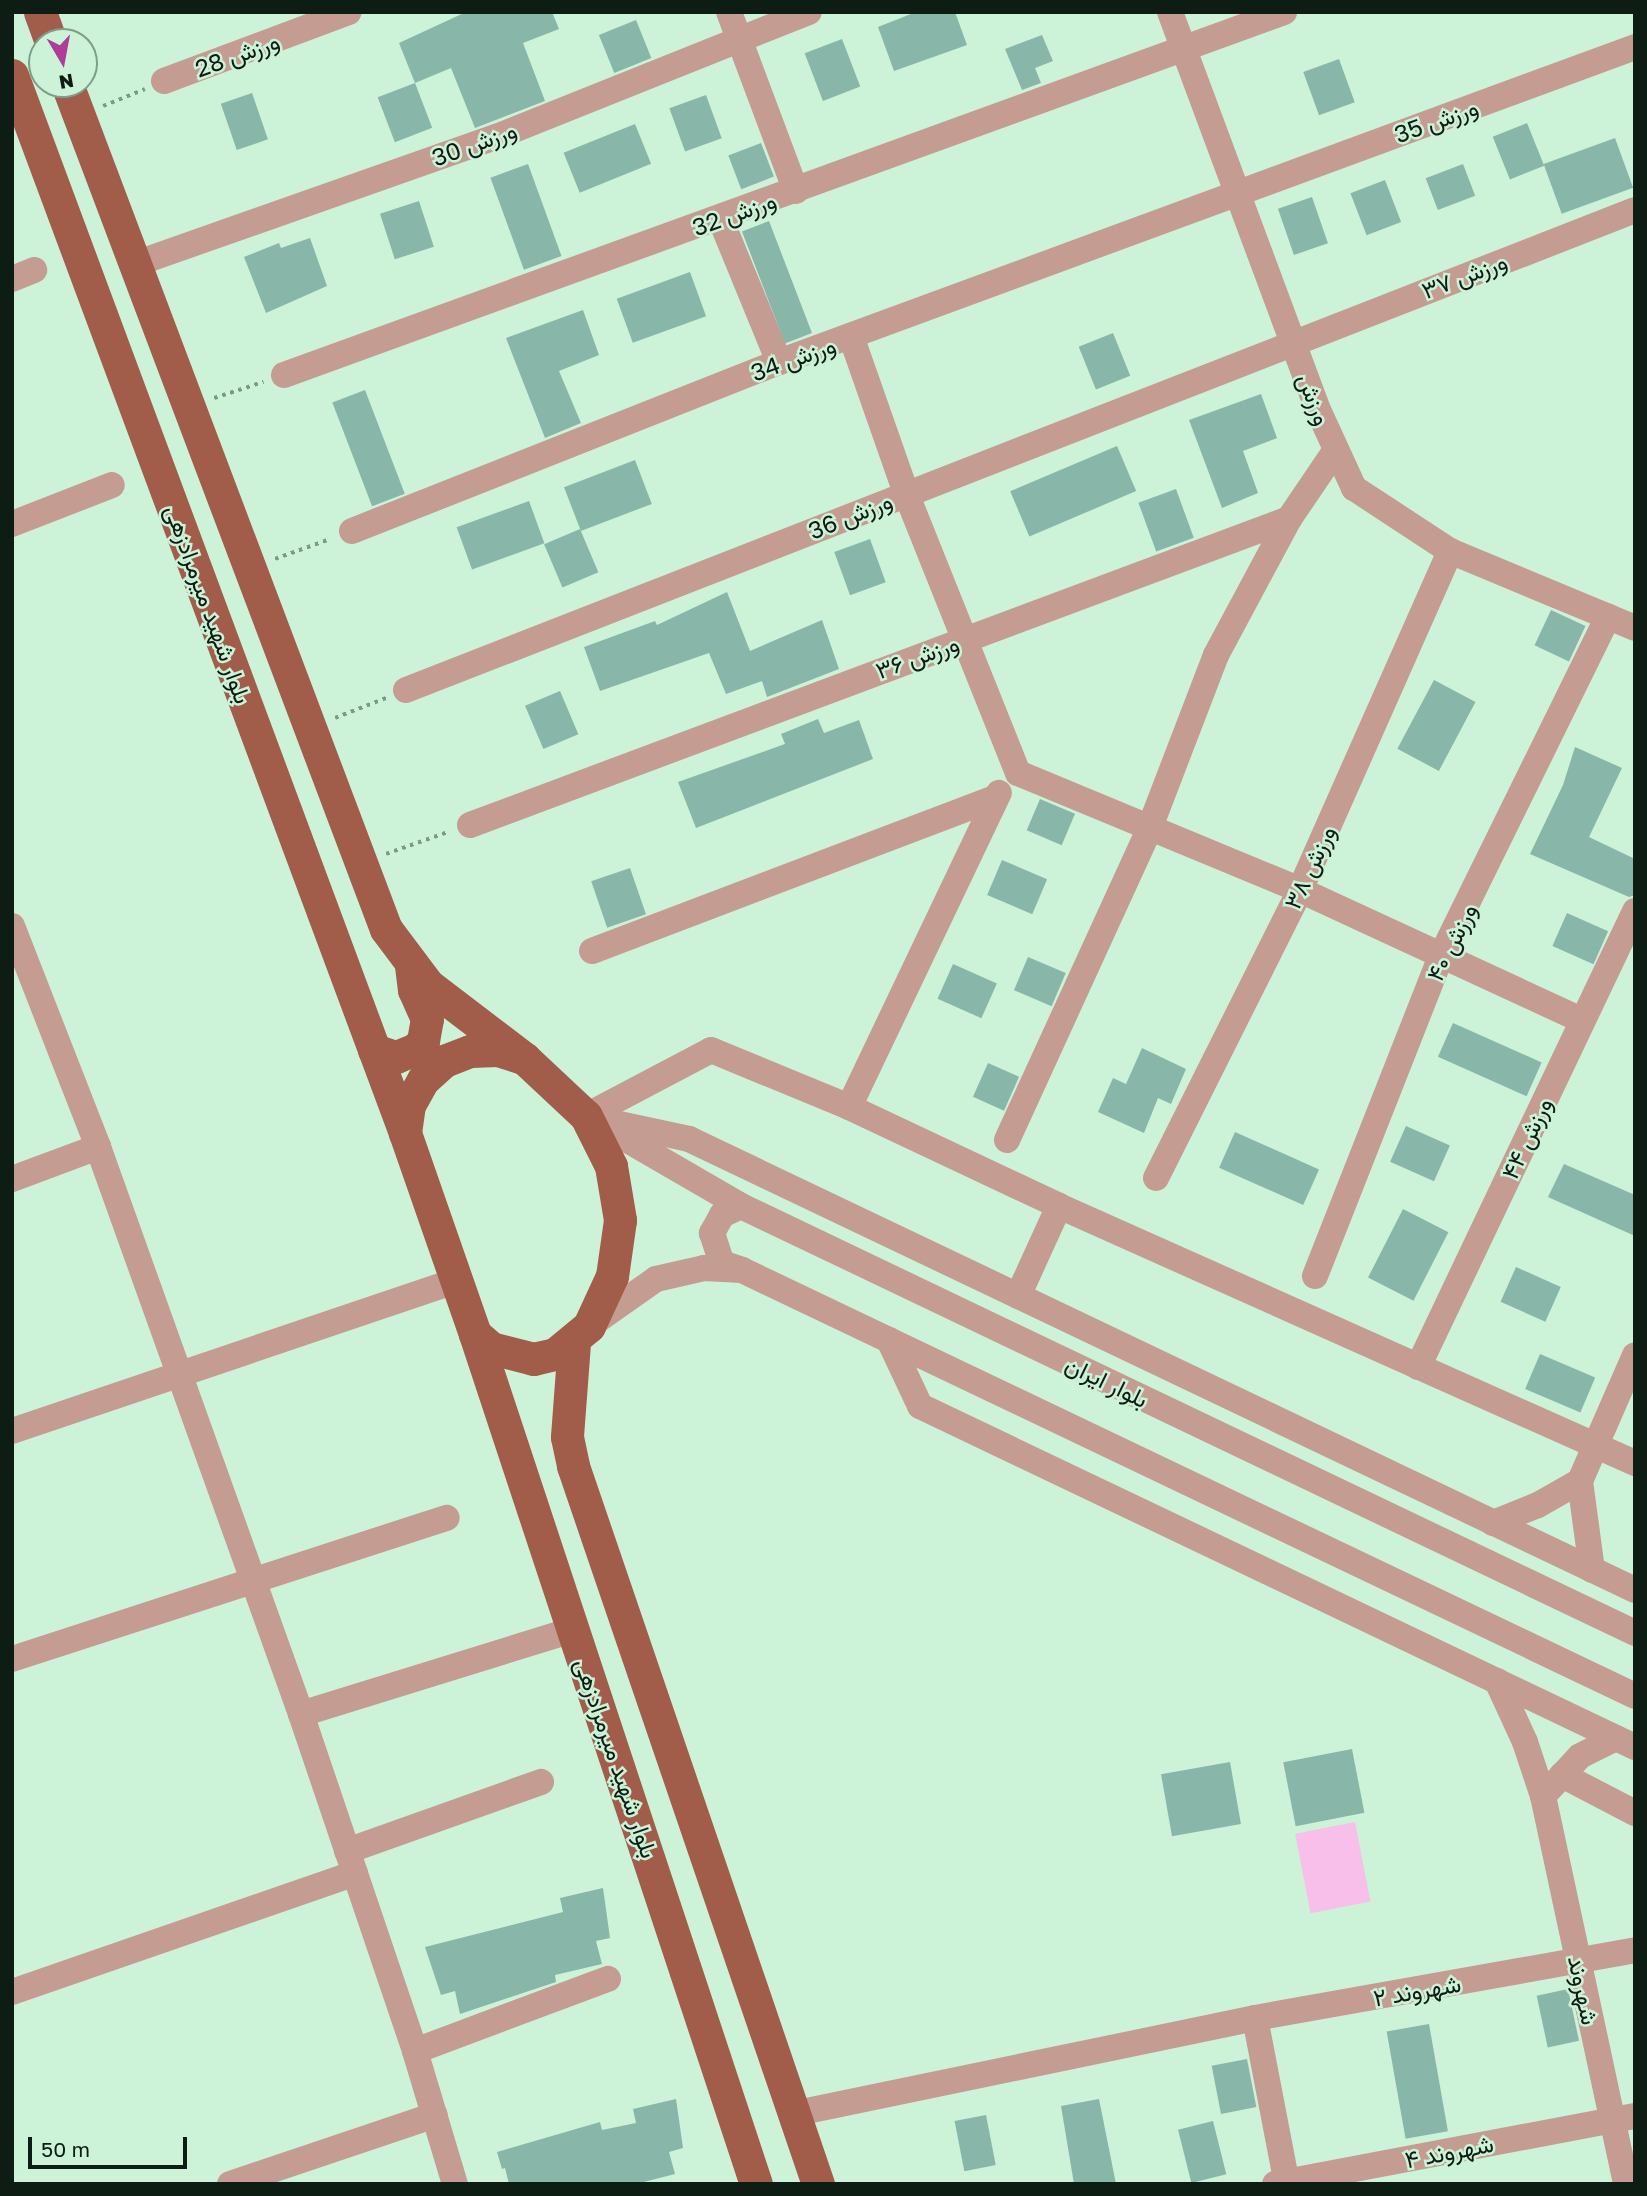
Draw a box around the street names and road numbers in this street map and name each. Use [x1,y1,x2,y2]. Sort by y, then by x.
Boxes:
street label: ورزش 28 [191,25,283,83]
street label: ورزش 35 [1390,92,1482,148]
street label: ورزش 30 [428,114,520,172]
street label: ورزش 32 [688,185,780,241]
street label: ورزش ۳۷ [1417,246,1511,304]
street label: ورزش 34 [747,329,839,387]
street label: ورزش [1292,369,1338,429]
street label: ورزش 36 [804,485,896,545]
street label: بلوار شهید میرمرادزهی [160,501,258,707]
street label: ورزش ۳۶ [871,628,963,684]
street label: ورزش ۳۸ [1277,821,1341,913]
street label: ورزش ۴۰ [1420,898,1482,986]
street label: ورزش ۴۴ [1495,1093,1557,1183]
street label: بلوار ایران [1061,1349,1153,1413]
street label: بلوار شهید میرمرادزهی [569,1654,665,1862]
street label: شهروند [1563,1953,1605,2027]
street label: شهروند ۲ [1371,1968,1463,2012]
street label: شهروند ۴ [1402,2128,1496,2174]

